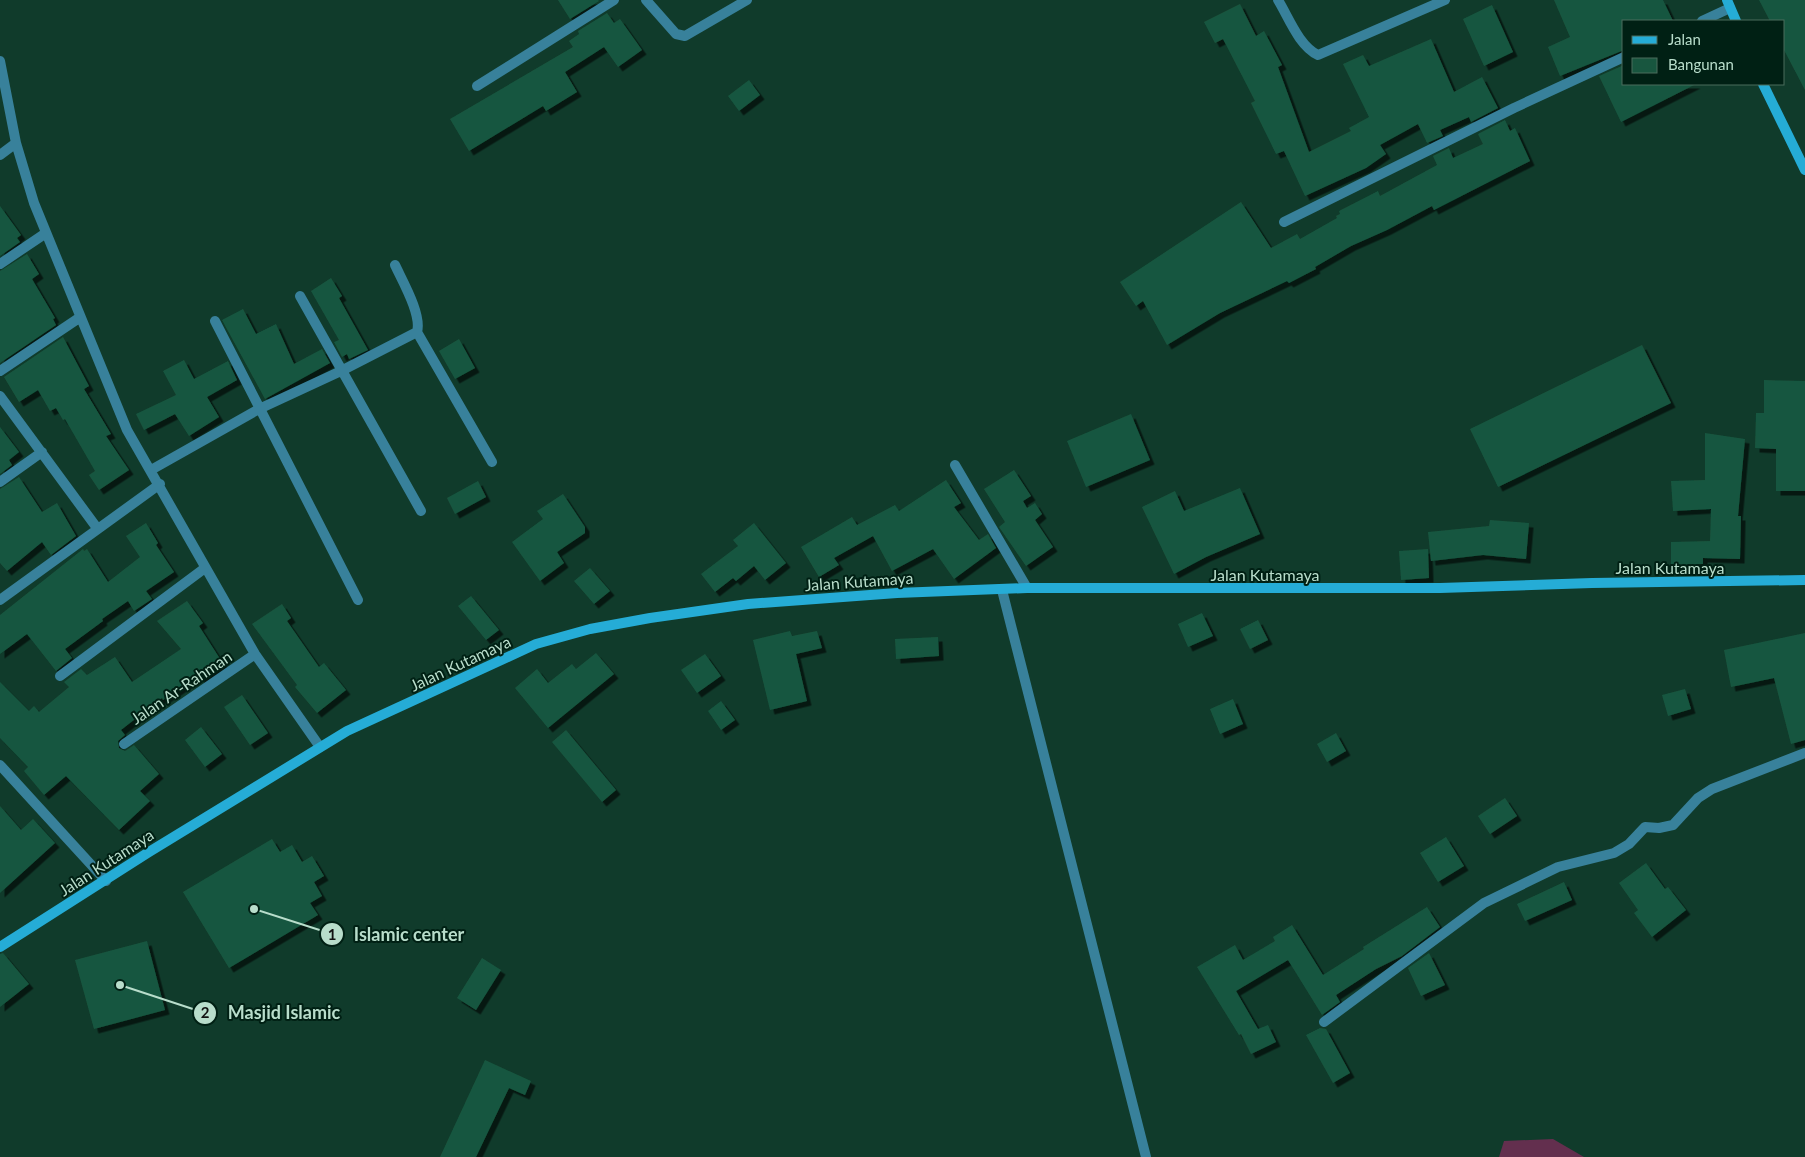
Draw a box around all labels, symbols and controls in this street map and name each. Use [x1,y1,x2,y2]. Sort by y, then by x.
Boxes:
legend [1622,20,1785,85]
text: Jalan [1668,30,1701,48]
text: Bangunan [1668,55,1734,73]
street label: Jalan Kutamaya [1616,558,1724,577]
street label: Jalan Kutamaya [1211,565,1319,584]
street label: Jalan Kutamaya [804,568,914,594]
street label: Jalan Kutamaya [407,631,513,695]
street label: Jalan Ar-Rahman [127,646,235,728]
street label: Jalan Kutamaya [55,824,157,900]
callout: Islamic center [319,918,475,951]
text: Islamic center [354,923,464,945]
text: 1 [328,925,336,943]
callout: Masjid Islamic [193,996,350,1029]
text: Masjid Islamic [228,1001,341,1023]
text: 2 [201,1003,210,1021]

